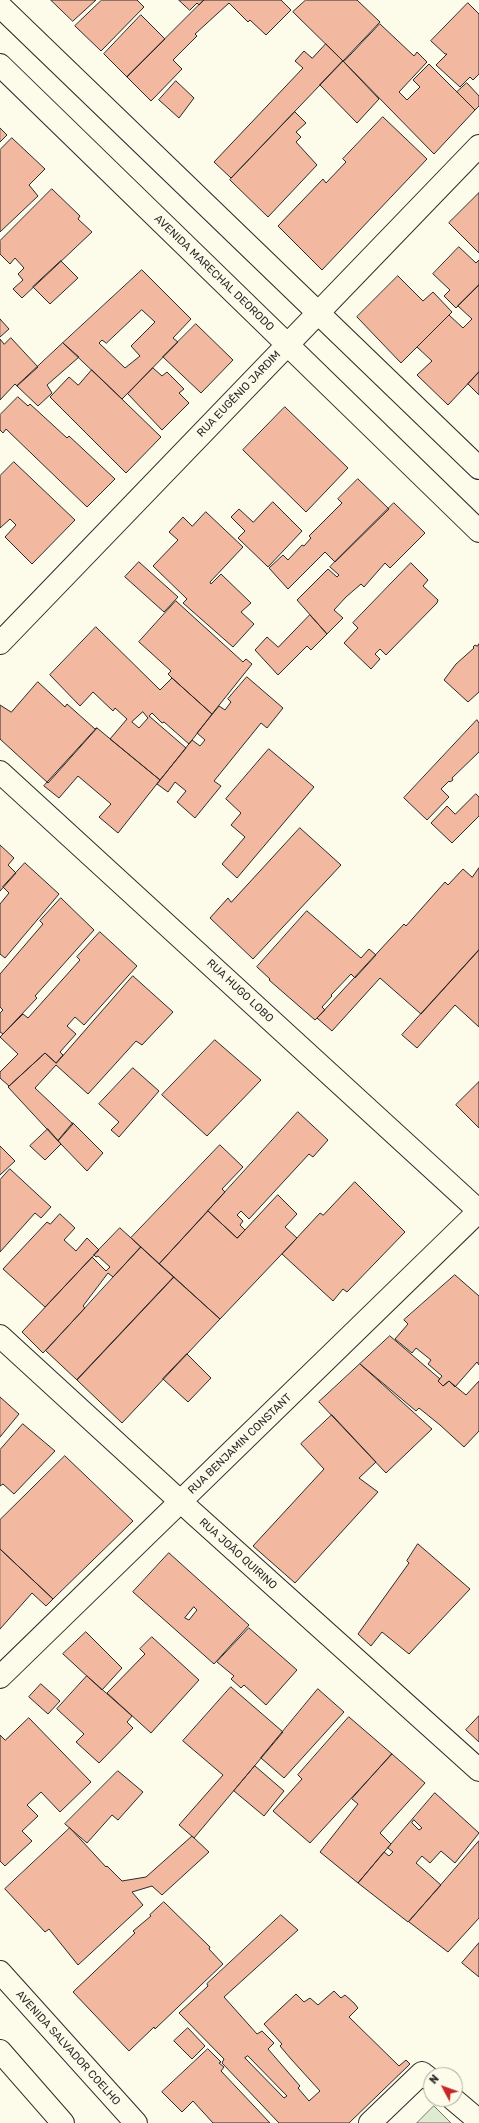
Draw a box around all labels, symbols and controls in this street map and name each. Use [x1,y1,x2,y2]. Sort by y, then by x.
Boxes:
street label: AVENIDA MARECHAL DEORODO [151,212,277,334]
street label: RUA EUGÊNIO JARDIM [194,348,284,440]
street label: RUA HUGO LOBO [204,957,276,1025]
street label: RUA BENJAMIN CONSTANT [185,1391,295,1497]
street label: RUA JOÃO QUIRINO [196,1516,280,1592]
street label: AVENIDA SALVADOR COELHO [13,1988,123,2108]
north arrow [423,2067,463,2107]
text: N [427,2072,442,2087]

